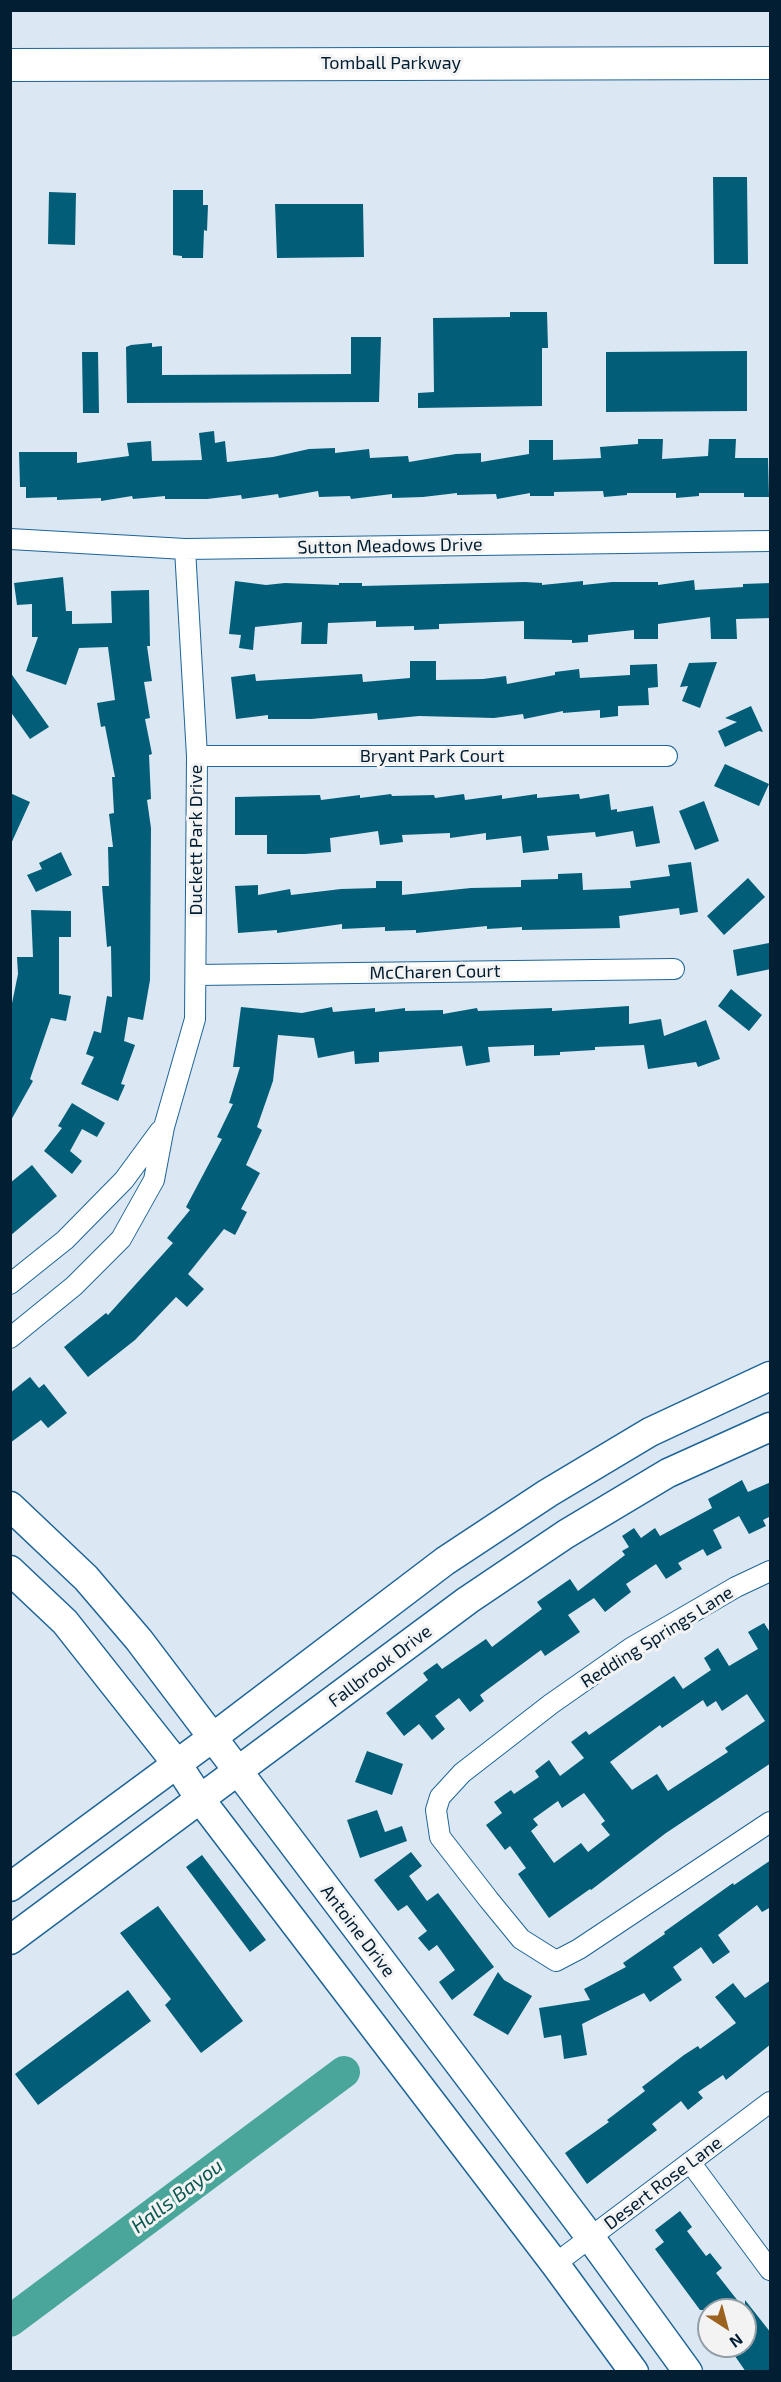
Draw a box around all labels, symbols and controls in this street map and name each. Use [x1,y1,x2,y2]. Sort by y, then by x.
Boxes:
street label: Tomball Parkway [321,52,461,74]
street label: Sutton Meadows Drive [297,534,483,558]
street label: Bryant Park Court [360,745,504,767]
street label: Duckett Park Drive [185,765,207,915]
street label: McCharen Court [369,960,501,984]
street label: Redding Springs Lane [577,1581,737,1693]
street label: Fallbrook Drive [324,1620,436,1712]
street label: Antoine Drive [316,1881,400,1981]
street label: Desert Rose Lane [600,2132,726,2234]
water label: Halls Bayou [127,2154,227,2238]
north arrow [697,2298,757,2358]
text: N [726,2330,747,2352]

